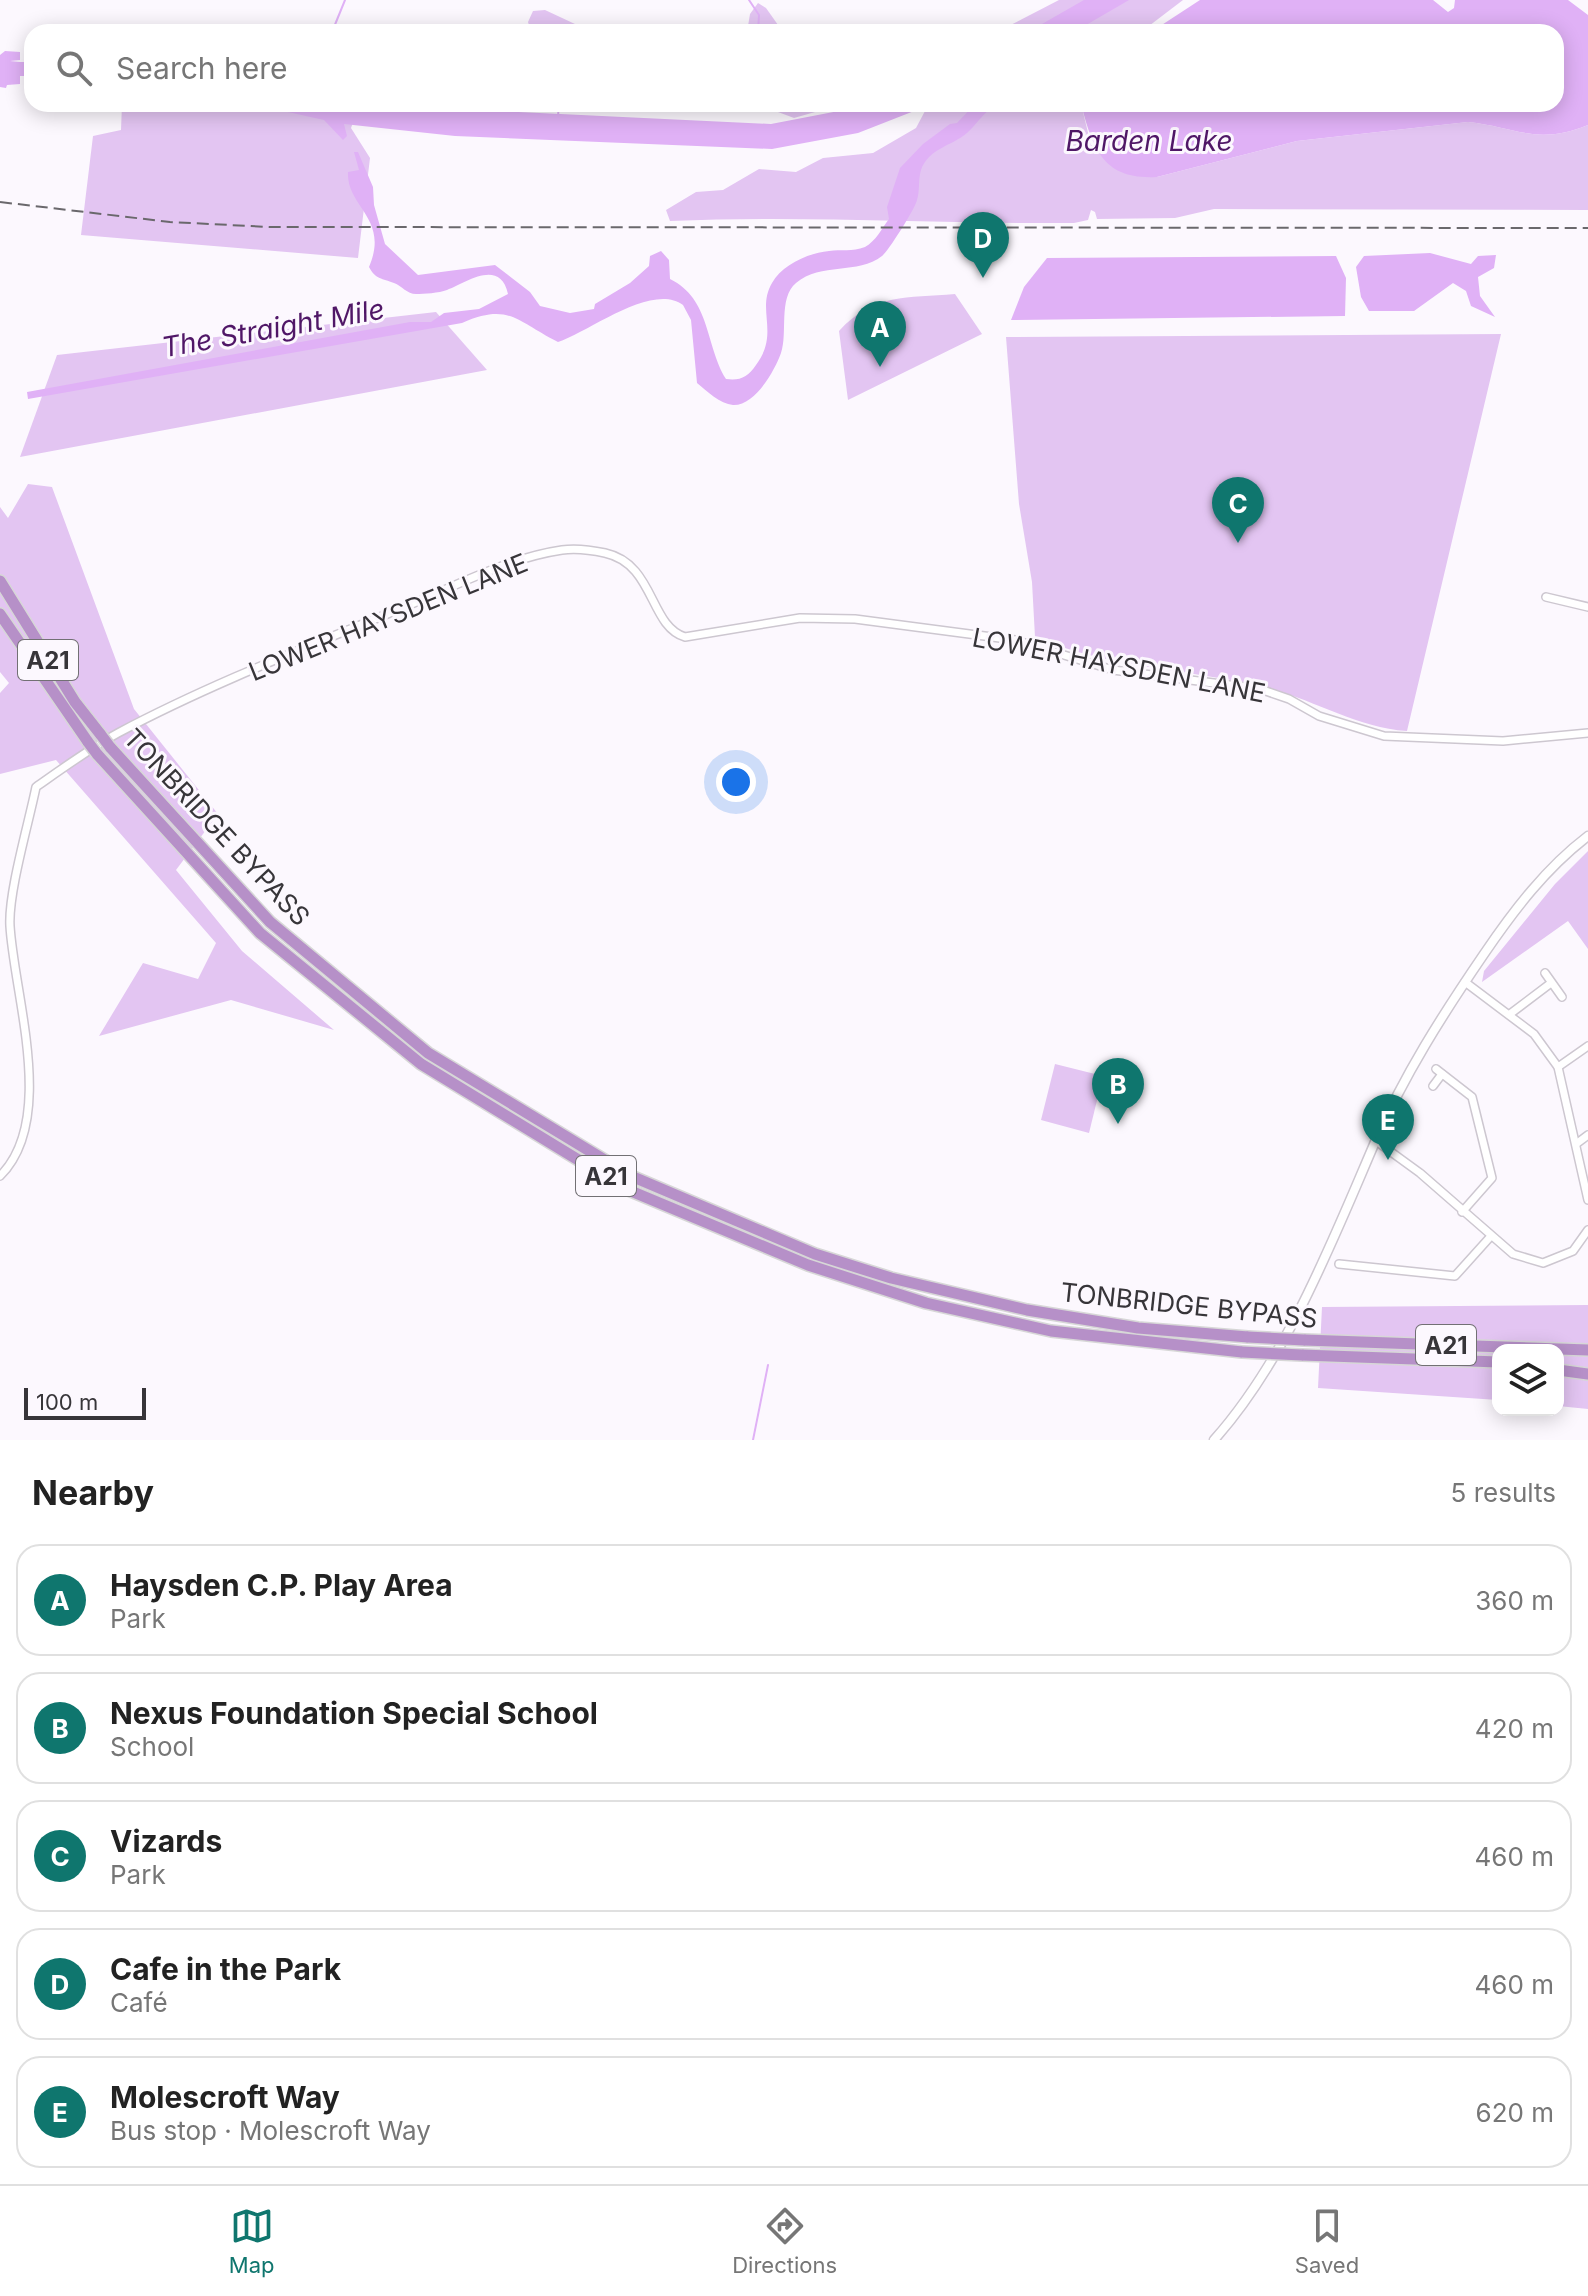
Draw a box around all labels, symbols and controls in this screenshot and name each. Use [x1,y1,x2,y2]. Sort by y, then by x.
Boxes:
search box [24,24,1564,112]
icon: search [52,46,96,90]
text: Search here [116,50,288,86]
water label: Barden Lake [1065,124,1233,158]
pin: D [957,212,1009,278]
water label: The Straight Mile [159,292,387,364]
pin: A [854,301,906,367]
pin: C [1212,477,1264,543]
street label: LOWER HAYSDEN LANE [244,547,532,687]
street label: LOWER HAYSDEN LANE [970,621,1268,709]
road number: A21 [18,640,78,680]
street label: TONBRIDGE BYPASS [118,722,316,932]
your location [716,762,756,802]
pin: B [1092,1058,1144,1124]
pin: E [1362,1094,1414,1160]
road number: A21 [576,1156,636,1196]
street label: TONBRIDGE BYPASS [1059,1276,1319,1334]
road number: A21 [1416,1325,1476,1365]
map controls [1492,1344,1564,1416]
button: layers [1492,1344,1564,1416]
scale bar [24,1384,146,1420]
text: 100 m [36,1389,98,1415]
text: Nearby [32,1472,154,1513]
text: 5 results [1451,1477,1556,1508]
text: Haysden C.P. Play Area [110,1567,453,1603]
text: A [50,1585,70,1616]
text: 360 m [1475,1585,1554,1616]
text: Park [110,1603,166,1634]
text: Nexus Foundation Special School [110,1695,598,1731]
text: B [51,1713,69,1744]
text: 420 m [1475,1713,1554,1744]
text: School [110,1731,194,1762]
text: Vizards [110,1823,222,1859]
text: C [50,1841,70,1872]
text: 460 m [1475,1841,1554,1872]
text: Park [110,1859,166,1890]
text: Cafe in the Park [110,1951,341,1987]
text: D [51,1969,69,2000]
text: 460 m [1475,1969,1554,2000]
text: Café [110,1987,168,2018]
text: Molescroft Way [110,2079,340,2115]
text: E [52,2097,68,2128]
text: 620 m [1476,2097,1554,2128]
text: Bus stop · Molescroft Way [110,2115,431,2146]
tab: Map [229,2204,275,2278]
tab: Directions [732,2204,837,2278]
tab: Saved [1295,2204,1359,2278]

